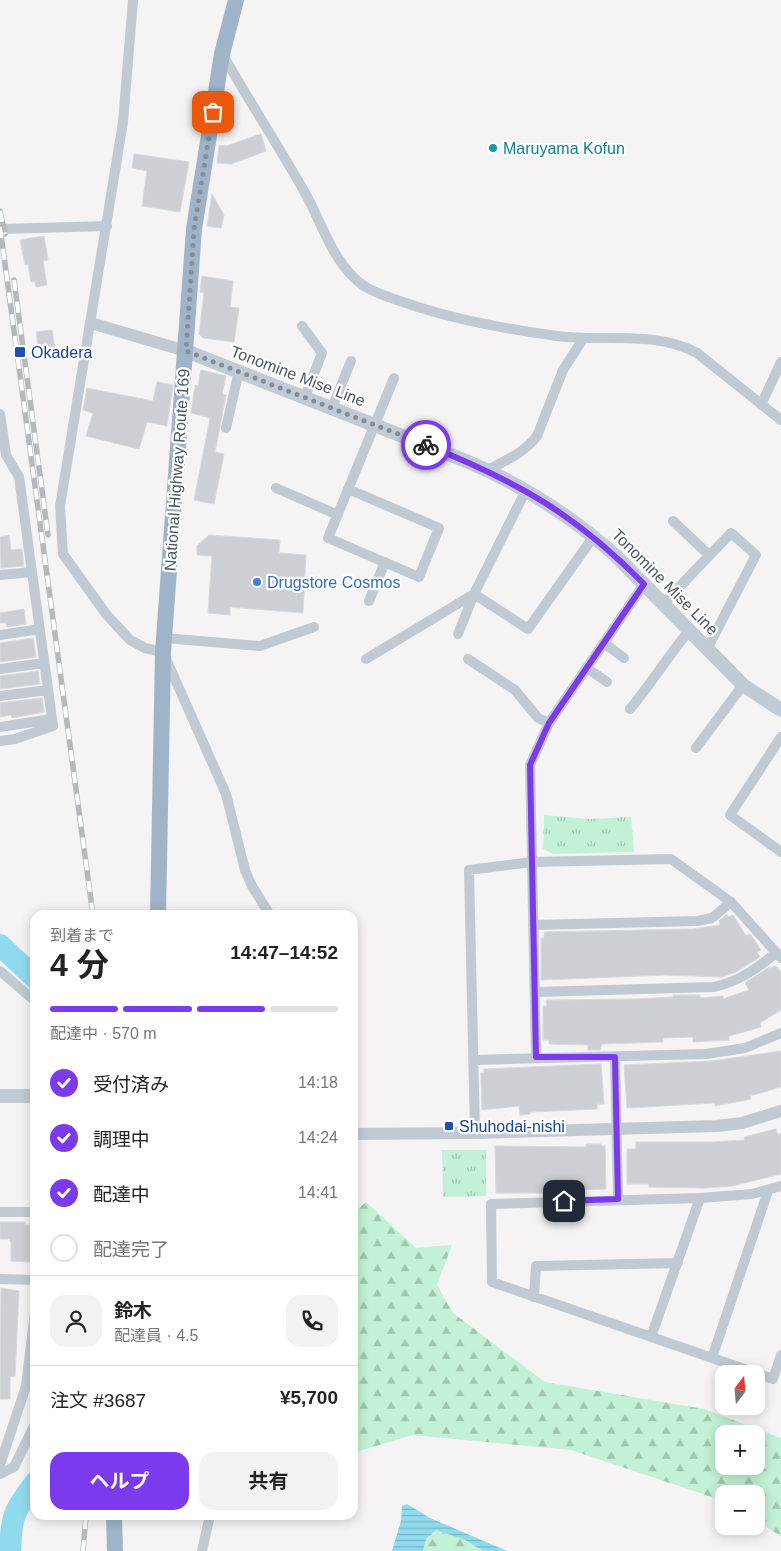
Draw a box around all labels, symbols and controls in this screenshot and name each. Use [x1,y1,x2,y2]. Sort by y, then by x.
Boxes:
pin [192,91,234,133]
icon: bag [199,98,227,126]
place label: Maruyama Kofun [503,140,625,157]
marker: Maruyama Kofun [487,142,499,154]
street label: Tonomine Mise Line [229,343,368,409]
place label: Okadera [31,344,92,361]
marker: Okadera [13,345,27,359]
street label: National Highway Route 169 [161,368,193,572]
courier [401,420,451,470]
icon: bike [412,431,440,459]
street label: Tonomine Mise Line [609,526,721,638]
place label: Drugstore Cosmos [267,574,400,591]
marker: Drugstore Cosmos [251,576,263,588]
text: 到着まで [50,927,114,944]
text: 14:47–14:52 [230,942,338,963]
text: 4 分 [50,947,109,983]
text: 配達中 · 570 m [50,1025,157,1042]
icon: check [50,1069,78,1097]
text: 受付済み [93,1074,169,1095]
text: 14:18 [298,1074,338,1091]
place label: Shuhodai-nishi [459,1118,565,1135]
marker: Shuhodai-nishi [443,1120,455,1132]
icon: check [50,1124,78,1152]
text: 調理中 [93,1129,150,1150]
text: 14:24 [298,1129,338,1146]
icon: check [50,1179,78,1207]
pin [543,1180,585,1222]
text: 配達中 [93,1184,150,1205]
text: 14:41 [298,1184,338,1201]
icon: home [550,1187,578,1215]
text: 配達完了 [93,1239,169,1260]
button: person [50,1295,102,1347]
button: phone [286,1295,338,1347]
text: 鈴木 [114,1300,152,1321]
text: 配達員 · 4.5 [114,1327,198,1344]
north arrow [715,1365,765,1415]
map controls [715,1365,765,1535]
text: ¥5,700 [280,1387,338,1408]
text: 注文 #3687 [50,1390,146,1411]
button: + [715,1425,765,1475]
button: ヘルプ [50,1452,189,1510]
button: 共有 [199,1452,338,1510]
button: − [715,1485,765,1535]

